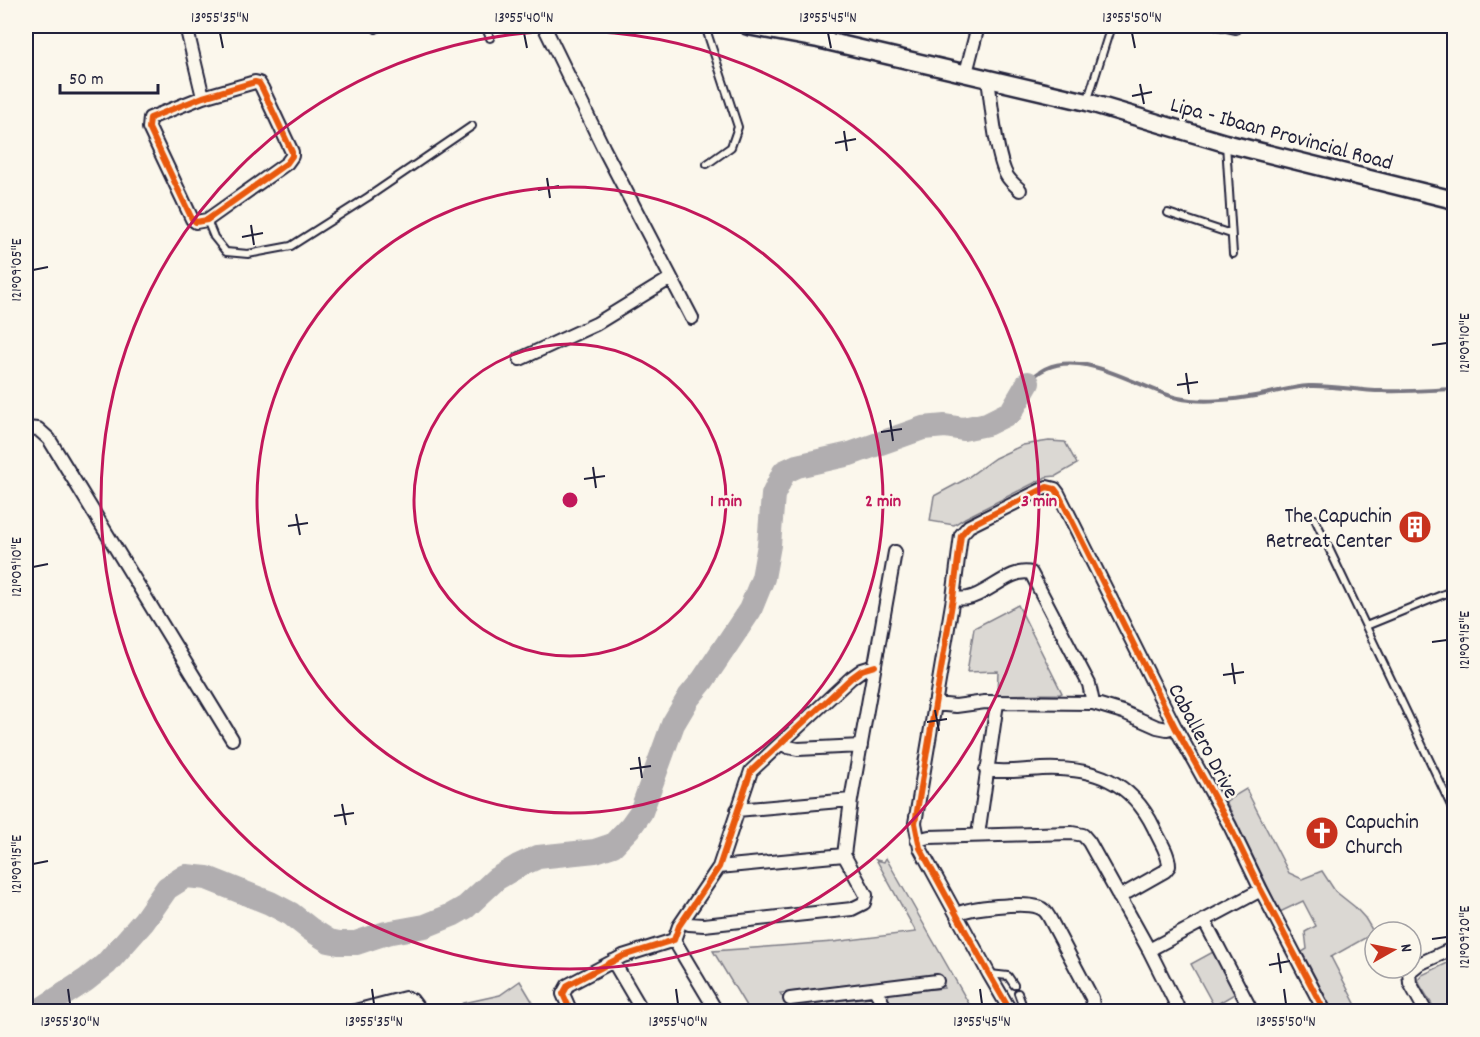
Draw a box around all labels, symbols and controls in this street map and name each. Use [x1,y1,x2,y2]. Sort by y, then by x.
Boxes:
text: 13°55'35"N [191,8,249,30]
text: 13°55'40"N [495,8,553,30]
text: 13°55'45"N [799,8,857,30]
text: 13°55'50"N [1102,8,1162,30]
scale bar [60,57,158,95]
text: 50 m [69,68,104,93]
street label: Lipa - Ibaan Provincial Road [1166,91,1396,180]
text: 121°09'05"E [7,238,29,302]
text: 121°09'10"E [1455,313,1477,373]
centre of rings [560,490,580,510]
text: 1 min [710,490,742,515]
text: 2 min [865,490,901,515]
text: 3 min [1021,490,1057,515]
place label: The Capuchin Retreat Center [1265,502,1393,558]
building icon: The Capuchin Retreat Center [1397,509,1433,545]
text: 121°09'10"E [7,537,29,597]
text: 121°09'15"E [1455,611,1477,669]
street label: Caballero Drive [1159,678,1245,805]
place label: Capuchin Church [1345,808,1419,864]
church icon: Capuchin Church [1304,815,1340,851]
text: 121°09'15"E [7,835,29,893]
text: 121°09'20"E [1455,905,1477,968]
north arrow [1363,920,1423,980]
text: N [1393,942,1417,954]
text: 13°55'30"N [40,1012,100,1034]
text: 13°55'35"N [345,1012,403,1034]
text: 13°55'40"N [649,1012,707,1034]
text: 13°55'45"N [953,1012,1011,1034]
text: 13°55'50"N [1256,1012,1316,1034]

